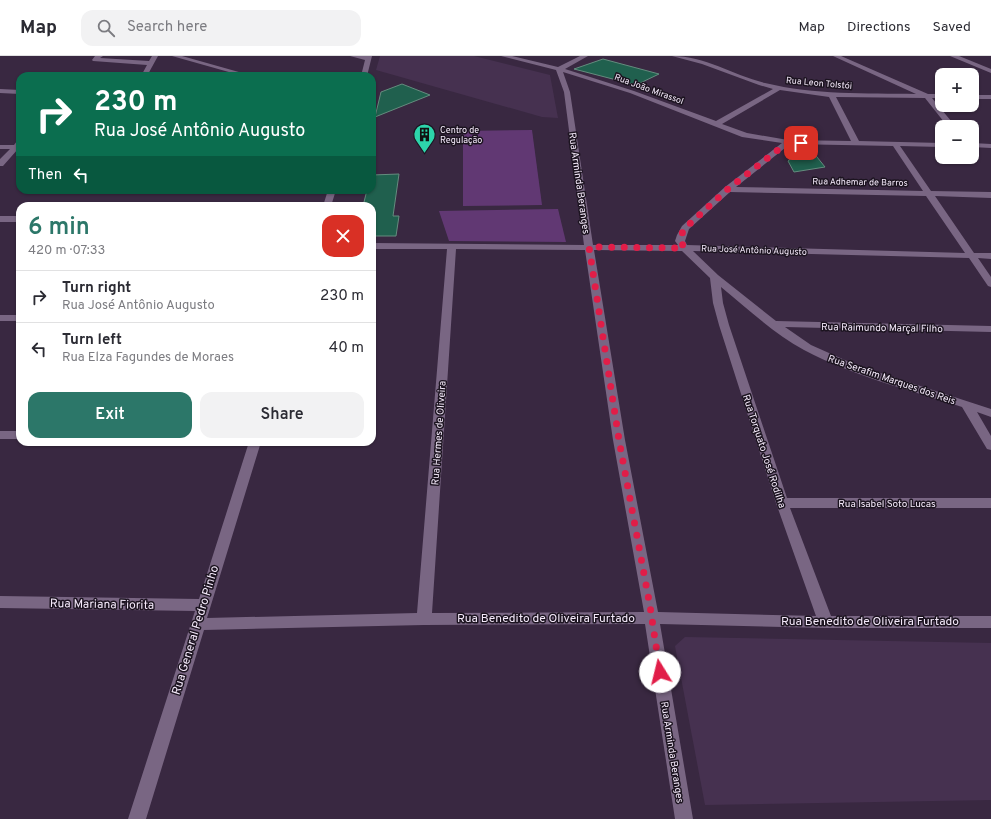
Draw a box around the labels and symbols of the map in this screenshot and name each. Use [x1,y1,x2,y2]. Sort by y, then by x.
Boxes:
street label: Rua João Mirassol [613,72,685,107]
street label: Rua Leon Tolstói [785,75,852,92]
building icon: Centro de Regulação [412,122,438,155]
place label: Centro de Regulação [440,125,482,146]
pin [784,126,818,160]
street label: Rua Arminda Beranges [565,131,592,235]
street label: Rua Adhemar de Barros [812,176,908,189]
street label: Rua José Antônio Augusto [701,243,807,258]
street label: Rua Raimundo Marçal Filho [821,321,943,336]
street label: Rua Serafim Marques dos Reis [826,352,957,409]
street label: Rua Hermes de Oliveira [429,380,450,486]
street label: Rua Torquato José Rodilha [739,393,788,510]
street label: Rua Isabel Soto Lucas [838,498,936,511]
street label: Rua General Pedro Pinho [169,563,223,697]
street label: Rua Mariana Fiorita [50,596,154,614]
street label: Rua Benedito de Oliveira Furtado [457,611,635,627]
street label: Rua Benedito de Oliveira Furtado [781,614,959,630]
position arrow [639,651,681,693]
street label: Rua Arminda Beranges [657,701,686,804]

